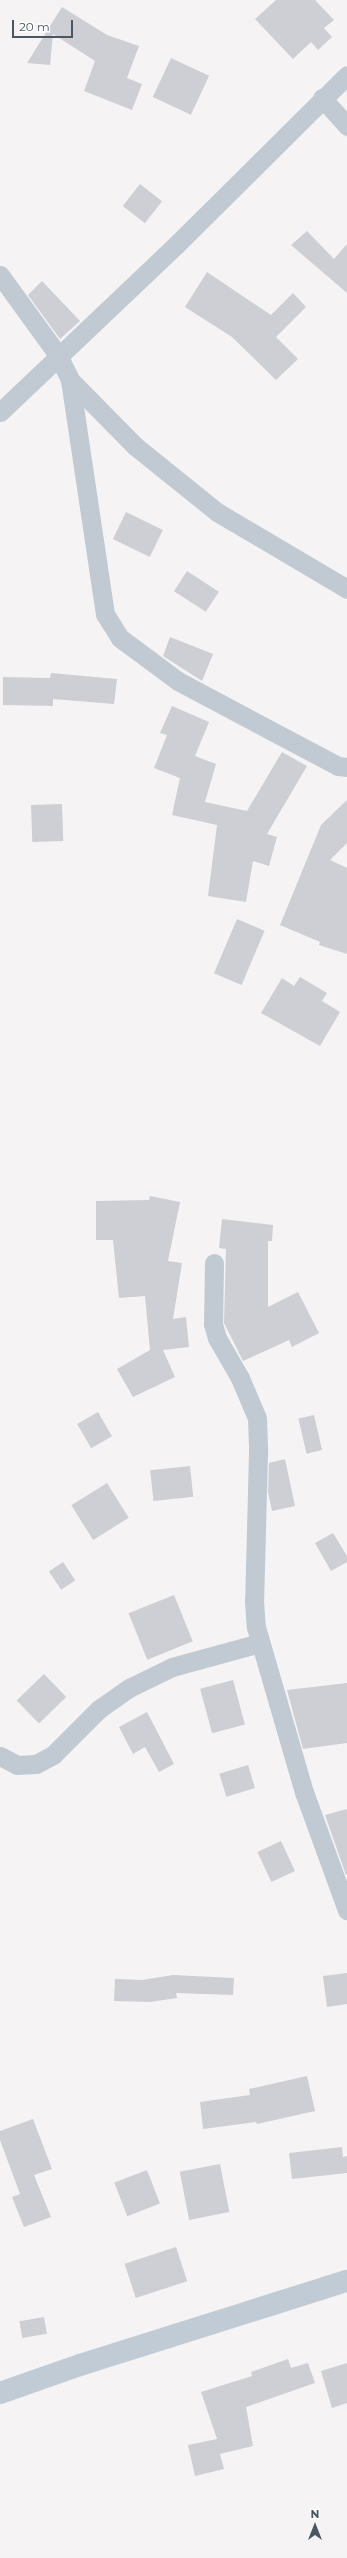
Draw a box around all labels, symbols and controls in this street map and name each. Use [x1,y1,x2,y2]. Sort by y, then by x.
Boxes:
scale bar [14,12,75,38]
text: 20 m [19,19,50,34]
north arrow [295,2506,335,2546]
text: N [311,2507,319,2521]

